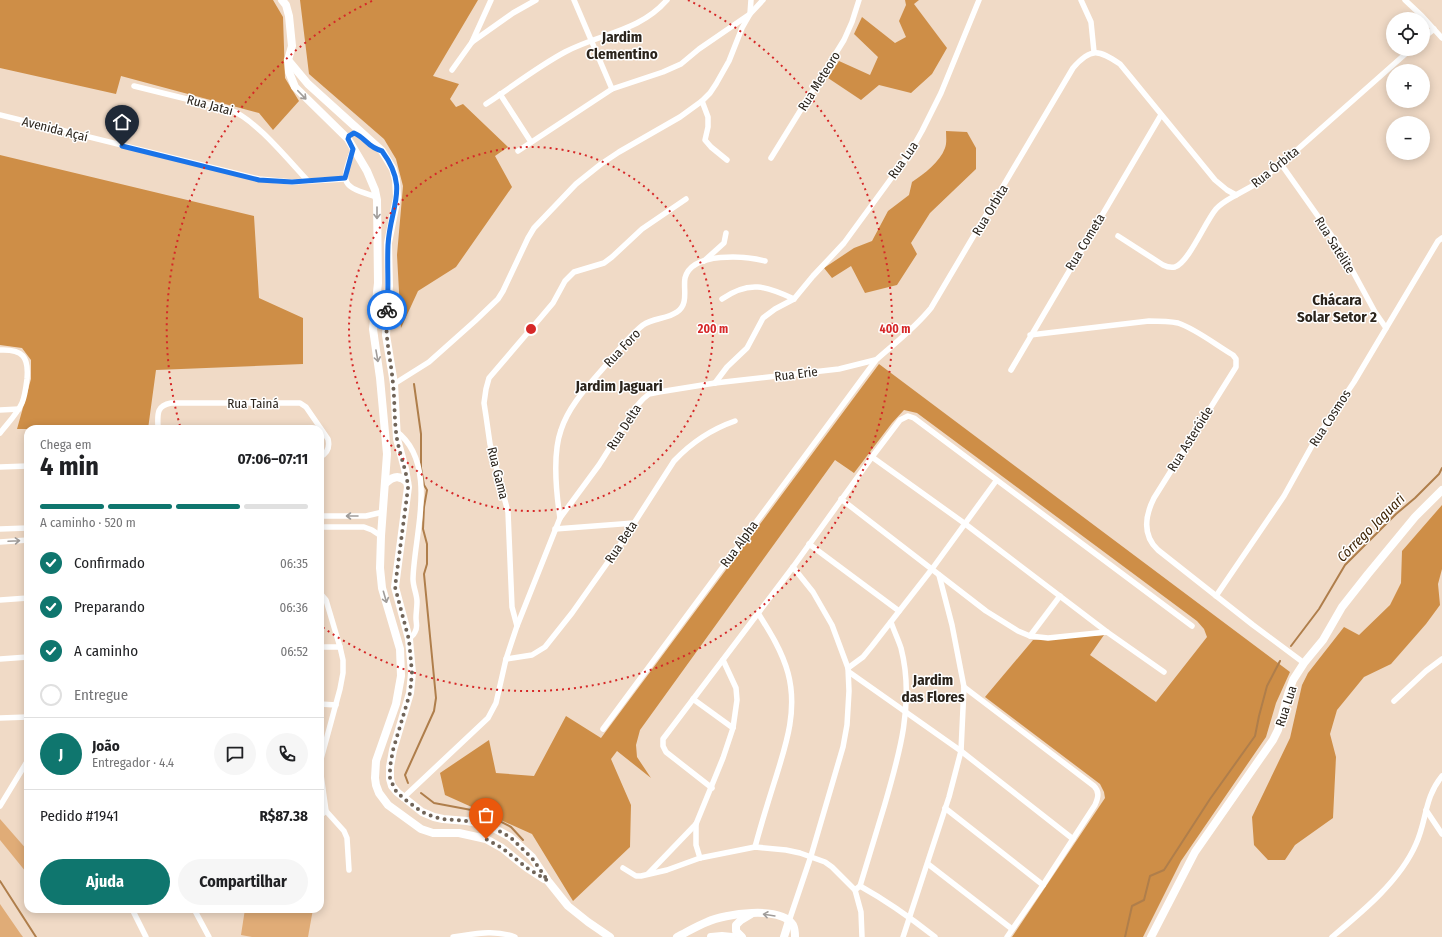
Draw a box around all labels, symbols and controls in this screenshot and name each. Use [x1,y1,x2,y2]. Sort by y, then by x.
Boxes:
map controls [1386,12,1430,160]
button: locate [1386,12,1430,56]
district label: Jardim Clementino [586,28,658,63]
street label: Rua Meteoro [795,48,843,114]
button: + [1386,64,1430,108]
one-way arrow [298,90,307,100]
street label: Rua Jatai [185,92,235,118]
pin [105,105,139,146]
icon: home [111,111,133,133]
street label: Avenida Açaí [20,114,90,144]
button: − [1386,116,1430,160]
street label: Rua Lua [885,138,921,182]
street label: Rua Órbita [1248,143,1302,191]
street label: Rua Orbita [969,182,1011,238]
one-way arrow [373,206,381,219]
street label: Rua Cometa [1062,211,1108,273]
street label: Rua Satélite [1312,214,1358,276]
courier [367,290,407,330]
district label: Chácara Solar Setor 2 [1297,291,1377,326]
icon: bike [376,299,398,321]
centre of rings [524,322,538,336]
text: 200 m [697,322,728,336]
text: 400 m [880,322,910,336]
street label: Rua Foro [601,326,643,370]
one-way arrow [374,349,382,362]
street label: Rua Erie [773,364,819,384]
district label: Jardim Jaguari [574,377,663,395]
street label: Rua Cosmos [1306,387,1354,449]
street label: Rua Tainá [227,396,279,411]
street label: Rua Delta [604,401,644,453]
street label: Rua Asteróide [1164,404,1216,474]
text: Chega em [40,437,91,452]
street label: Rua Gama [484,445,512,501]
text: 07:06–07:11 [237,450,308,468]
text: 4 min [40,451,99,482]
water label: Córrego Jaguari [1333,490,1409,566]
one-way arrow [346,512,359,520]
text: A caminho · 520 m [40,515,136,530]
street label: Rua Beta [602,518,640,566]
street label: Rua Alpha [717,518,761,570]
one-way arrow [7,537,20,545]
icon: check [40,552,62,574]
text: Confirmado [74,554,145,572]
text: 06:35 [280,556,308,571]
one-way arrow [382,590,389,603]
icon: check [40,596,62,618]
text: Preparando [74,598,145,616]
text: 06:36 [280,600,308,615]
icon: check [40,640,62,662]
text: A caminho [74,642,138,660]
text: 06:52 [280,644,308,659]
district label: Jardim das Flores [902,671,965,706]
street label: Rua Lua [1272,684,1300,728]
text: Entregue [74,686,128,704]
button: chat [214,733,256,775]
button: phone [266,733,308,775]
text: João [92,737,120,755]
text: J [59,745,63,763]
text: Entregador · 4.4 [92,755,174,770]
pin [469,798,503,839]
icon: bag [475,804,497,826]
text: Pedido #1941 [40,807,118,825]
text: R$87.38 [259,807,308,825]
button: Ajuda [40,859,170,905]
button: Compartilhar [178,859,308,905]
one-way arrow [763,911,776,919]

